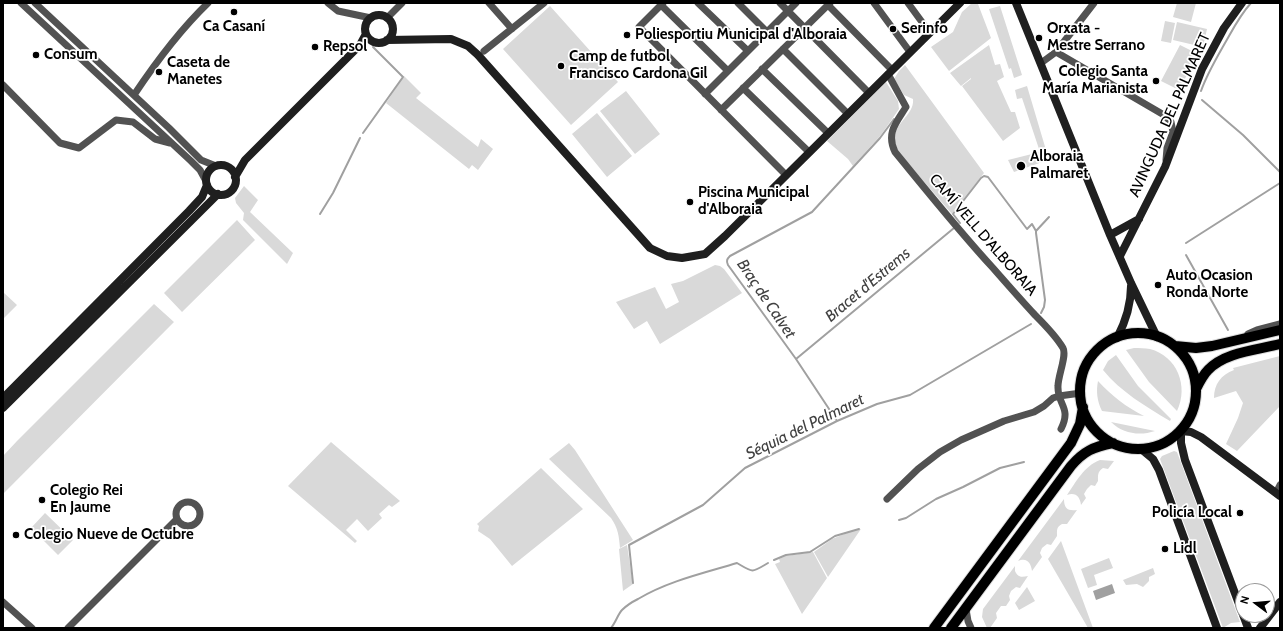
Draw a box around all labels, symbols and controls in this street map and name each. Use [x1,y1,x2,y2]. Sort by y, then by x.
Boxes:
marker: Ca Casaní [229,7,239,17]
place label: Ca Casaní [203,18,265,36]
place label: Serinfo [901,20,948,38]
place label: Orxata - Mestre Serrano [1047,20,1145,55]
marker: Serinfo [888,24,898,34]
place label: Poliesportiu Municipal d'Alboraia [635,26,847,44]
marker: Poliesportiu Municipal d'Alboraia [622,30,632,40]
street label: AVINGUDA DEL PALMARET [1126,30,1214,200]
marker: Orxata - Mestre Serrano [1034,33,1044,43]
place label: Repsol [323,38,367,56]
marker: Repsol [310,42,320,52]
place label: Consum [44,46,97,64]
place label: Camp de futbol Francisco Cardona Gil [569,48,707,83]
marker: Consum [31,50,41,60]
place label: Caseta de Manetes [167,54,230,89]
marker: Camp de futbol Francisco Cardona Gil [556,61,566,71]
place label: Colegio Santa María Marianista [1042,63,1148,98]
marker: Caseta de Manetes [154,67,164,77]
marker: Colegio Santa María Marianista [1151,76,1161,86]
place label: Alboraia Palmaret [1030,148,1088,183]
marker: Alboraia Palmaret [1015,160,1027,172]
street label: CAMÍ VELL D'ALBORAIA [925,171,1041,299]
place label: Piscina Municipal d'Alboraia [698,184,809,219]
marker: Piscina Municipal d'Alboraia [685,197,695,207]
water label: Bracet d'Estrems [821,244,915,326]
water label: Braç de Calvet [732,256,800,342]
place label: Auto Ocasion Ronda Norte [1166,267,1253,302]
marker: Auto Ocasion Ronda Norte [1153,280,1163,290]
water label: Séquia del Palmaret [743,390,867,464]
place label: Colegio Rei En Jaume [50,482,123,517]
marker: Colegio Rei En Jaume [37,495,47,505]
place label: Policía Local [1152,504,1232,522]
marker: Policía Local [1235,508,1245,518]
place label: Colegio Nueve de Octubre [24,526,194,544]
marker: Colegio Nueve de Octubre [11,530,21,540]
place label: Lidl [1173,540,1197,558]
marker: Lidl [1160,544,1170,554]
north arrow [1235,583,1275,623]
text: N [1237,594,1252,606]

